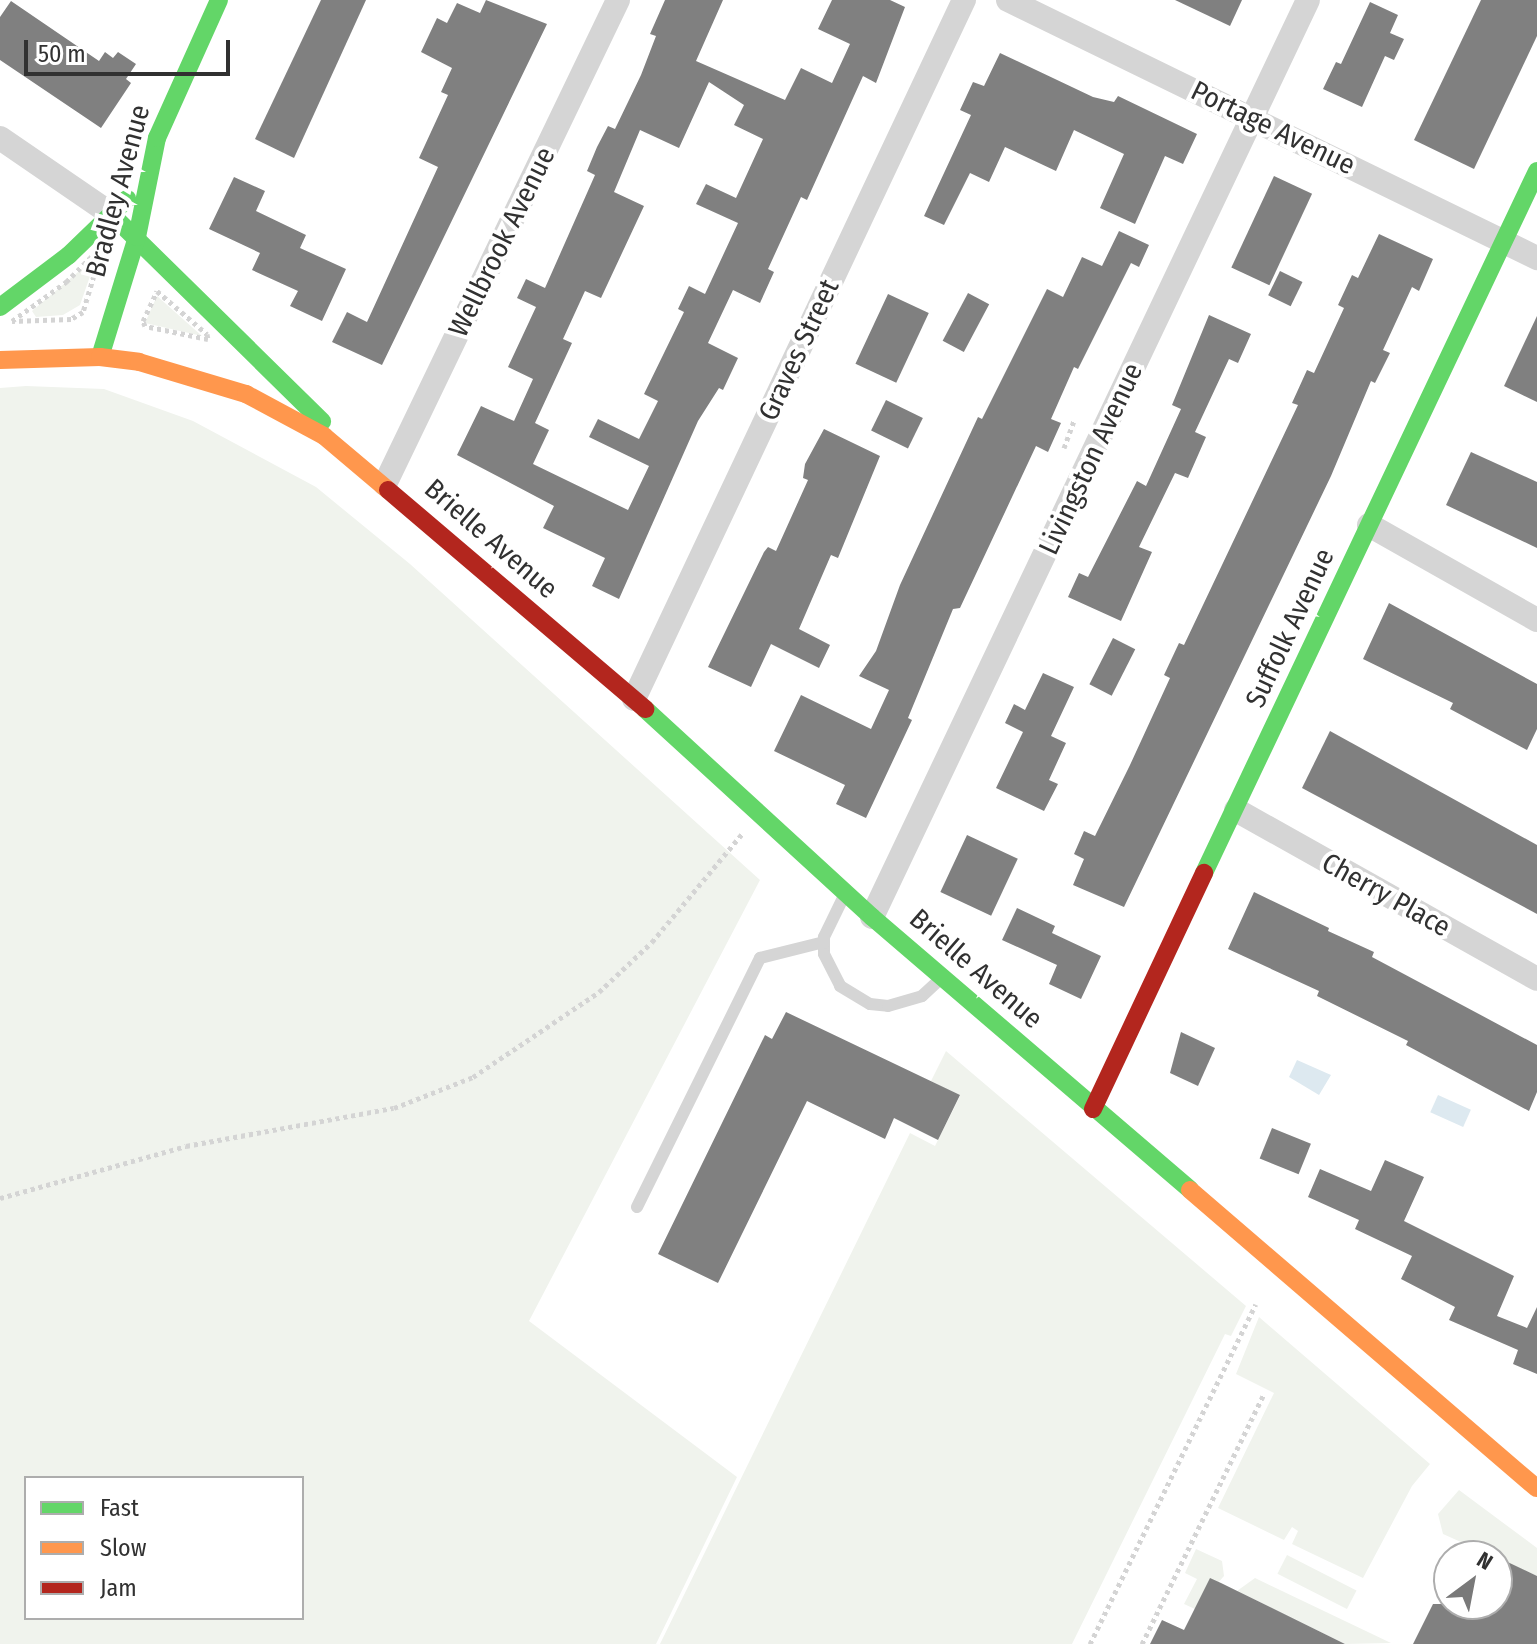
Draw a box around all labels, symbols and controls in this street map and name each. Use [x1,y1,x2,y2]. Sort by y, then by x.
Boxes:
scale bar [28,24,234,74]
text: 50 m [38,40,86,68]
street label: Portage Avenue [1186,74,1360,182]
street label: Bradley Avenue [79,101,157,281]
street label: Wellbrook Avenue [442,142,562,342]
street label: Graves Street [752,274,846,426]
street label: Livingston Avenue [1032,358,1150,560]
street label: Brielle Avenue [418,472,564,606]
street label: Suffolk Avenue [1239,543,1341,713]
street label: Cherry Place [1316,846,1456,944]
street label: Brielle Avenue [903,902,1049,1036]
legend [24,1476,304,1620]
text: Fast [100,1494,139,1522]
text: Slow [100,1534,146,1562]
north arrow [1433,1540,1513,1620]
text: N [1472,1546,1498,1576]
text: Jam [100,1574,137,1602]

